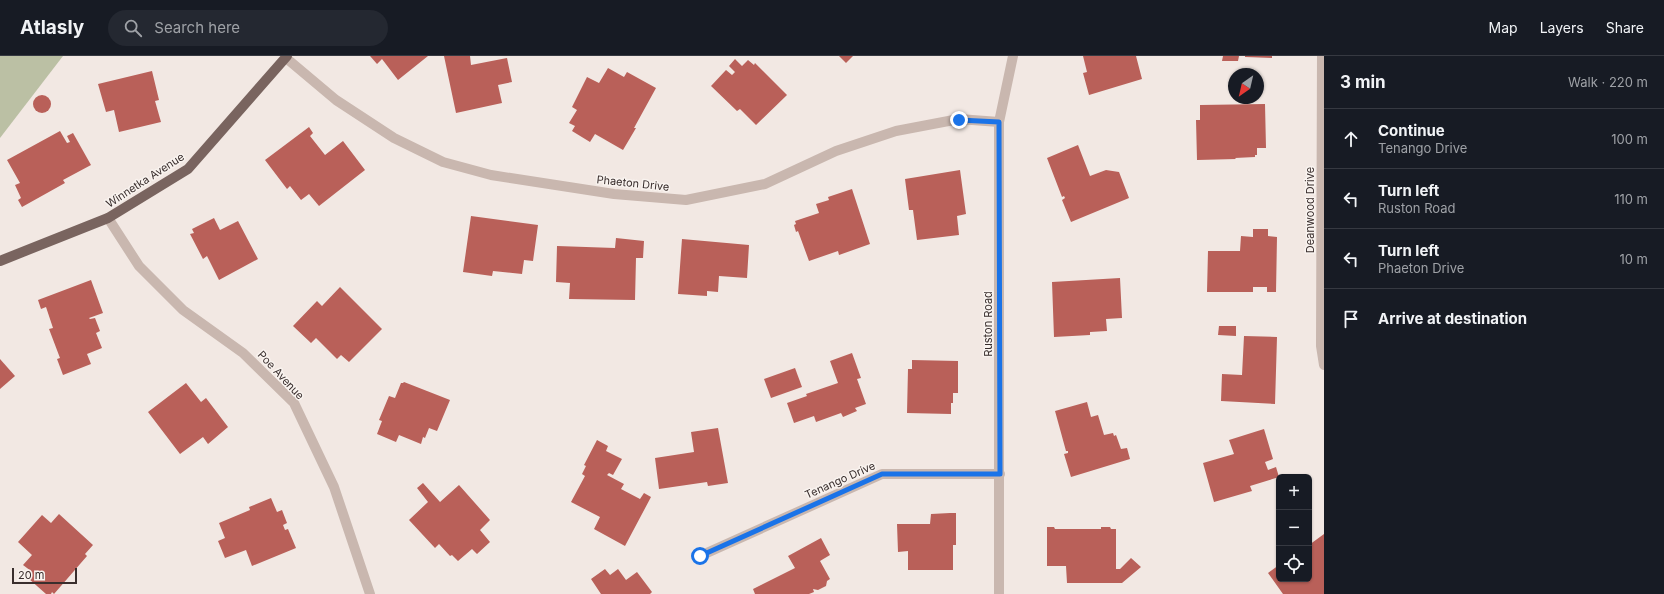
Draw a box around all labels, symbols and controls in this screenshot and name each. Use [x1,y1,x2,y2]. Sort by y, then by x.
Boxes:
search box [108,10,388,46]
text: Atlasly [20,16,84,39]
icon: search [122,17,144,39]
text: Search here [154,18,240,37]
text: Map [1489,19,1518,36]
text: Layers [1540,19,1584,36]
text: Share [1606,19,1644,36]
north arrow [1228,68,1264,104]
text: 3 min [1340,72,1386,92]
text: Walk · 220 m [1568,74,1648,90]
route end [950,111,968,129]
text: Continue [1378,121,1445,140]
icon: ahead [1340,128,1362,150]
text: 100 m [1611,131,1648,147]
text: Tenango Drive [1378,140,1467,156]
street label: Winnetka Avenue [103,149,187,211]
street label: Deanwood Drive [1303,167,1317,253]
street label: Phaeton Drive [596,172,670,194]
text: Turn left [1378,181,1439,200]
icon: left [1340,188,1362,210]
text: 110 m [1614,191,1648,207]
text: Ruston Road [1378,200,1456,216]
text: Turn left [1378,241,1439,260]
icon: left [1340,248,1362,270]
text: 10 m [1619,251,1648,267]
text: Phaeton Drive [1378,260,1464,276]
street label: Ruston Road [981,291,995,357]
icon: arrive [1340,308,1362,330]
text: Arrive at destination [1378,309,1527,328]
street label: Poe Avenue [255,348,307,402]
street label: Tenango Drive [803,458,877,502]
map controls [1276,474,1312,582]
button: + [1276,474,1312,510]
button: − [1276,510,1312,546]
button: locate [1276,546,1312,582]
route start [691,547,709,565]
scale bar [12,566,77,585]
text: 20 m [18,568,44,582]

